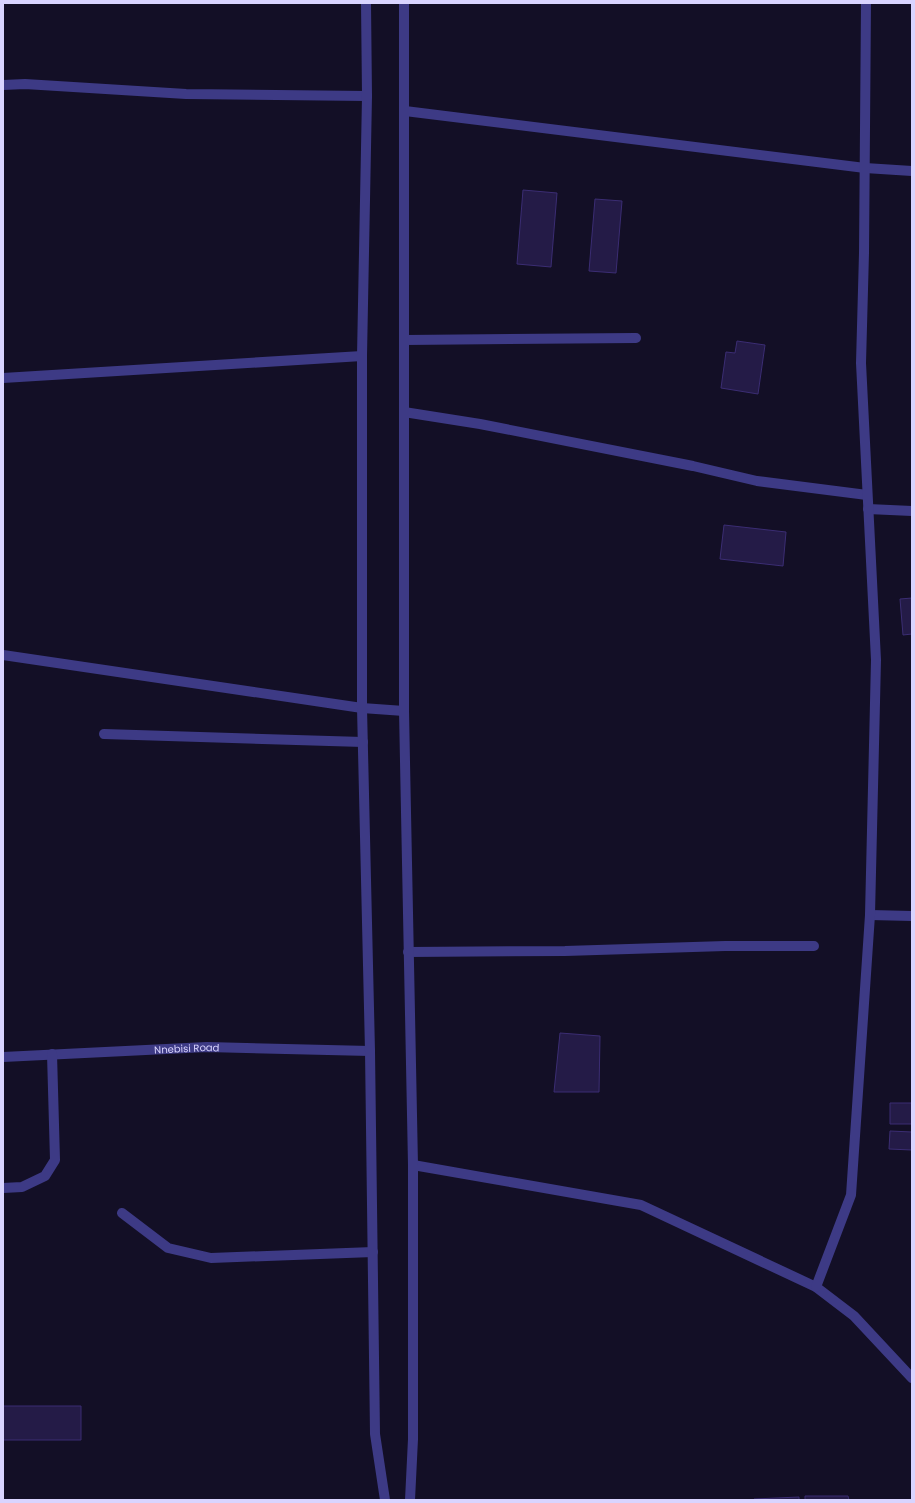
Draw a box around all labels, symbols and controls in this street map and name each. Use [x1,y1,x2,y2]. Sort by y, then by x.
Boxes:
street label: Nnebisi Road [154,1039,220,1057]

